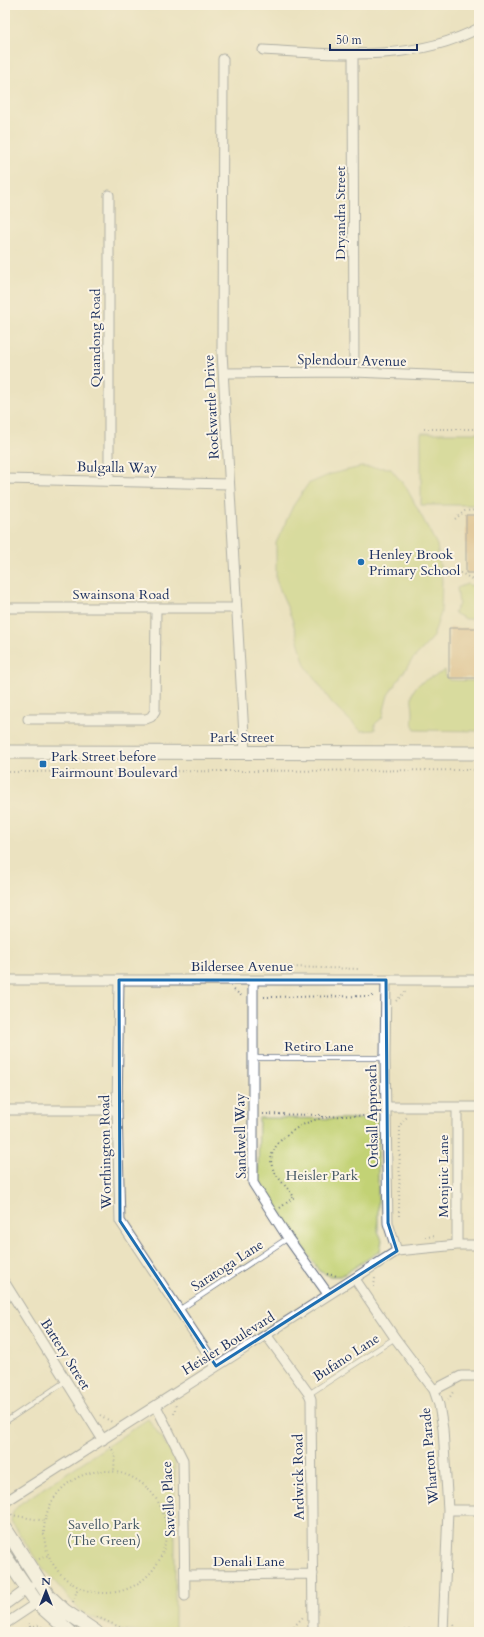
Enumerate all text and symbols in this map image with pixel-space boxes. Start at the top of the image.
scale bar [330,26,417,52]
text: 50 m [336,32,363,48]
street label: Dryandra Street [331,165,350,260]
street label: Quandong Road [86,288,105,388]
street label: Splendour Avenue [297,350,407,371]
street label: Rockwattle Drive [199,354,224,460]
street label: Bulgalla Way [77,457,158,478]
place label: Henley Brook Primary School [369,545,461,580]
marker: Henley Brook Primary School [356,557,366,567]
street label: Swainsona Road [73,585,170,604]
street label: Park Street [210,728,275,747]
place label: Park Street before Fairmount Boulevard [51,747,178,782]
marker: Park Street before Fairmount Boulevard [38,759,48,769]
street label: Bildersee Avenue [191,957,293,976]
street label: Retiro Lane [284,1037,354,1056]
street label: Ordsall Approach [362,1064,383,1168]
street label: Sandwell Way [230,1092,251,1179]
street label: Worthington Road [95,1094,116,1210]
street label: Monjuic Lane [434,1134,453,1218]
park label: Heisler Park [286,1166,359,1185]
street label: Saratoga Lane [187,1235,267,1296]
street label: Heisler Boulevard [178,1307,279,1380]
street label: Battery Street [36,1315,95,1394]
street label: Bufano Lane [309,1329,383,1386]
street label: Wharton Parade [416,1407,443,1506]
street label: Ardwick Road [288,1433,309,1520]
street label: Savello Place [157,1461,180,1537]
park label: Savello Park (The Green) [67,1515,141,1550]
street label: Denali Lane [213,1552,285,1571]
north arrow [26,1571,66,1611]
text: N [41,1574,51,1589]

